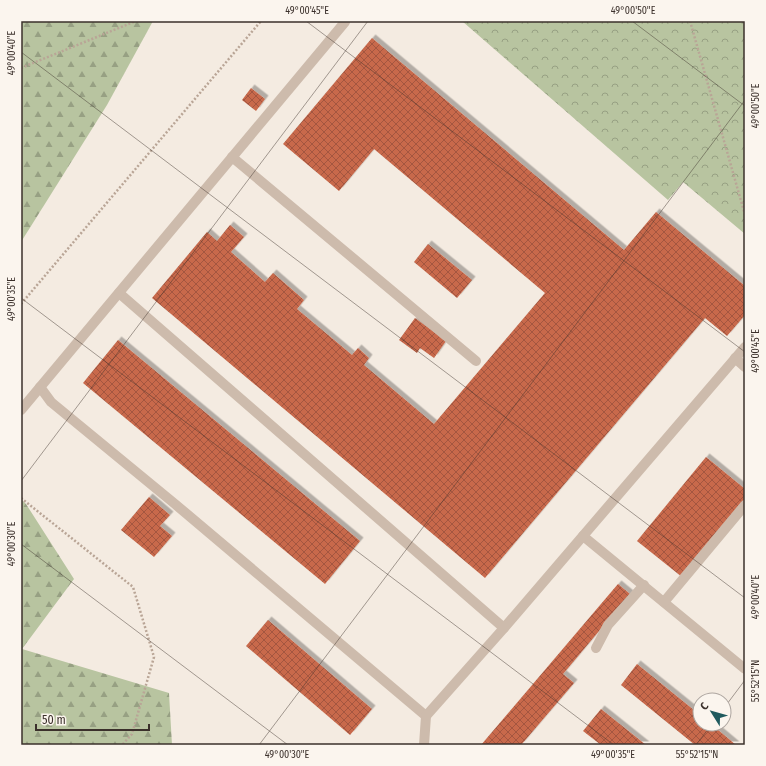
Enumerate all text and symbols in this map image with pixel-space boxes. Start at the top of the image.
text: 49°00'45"E [285,5,329,17]
text: 49°00'50"E [611,5,656,17]
text: 49°00'40"E [6,30,18,75]
text: 49°00'50"E [750,83,762,128]
text: 49°00'35"E [6,277,18,321]
text: 49°00'45"E [750,329,762,373]
text: 49°00'30"E [6,521,18,566]
text: 49°00'40"E [750,574,762,619]
text: 55°52'15"N [750,660,762,702]
north arrow [692,692,732,732]
text: С [697,700,711,712]
scale bar [36,706,149,732]
text: 50 m [42,713,66,727]
text: 49°00'30"E [265,749,310,761]
text: 49°00'35"E [591,749,635,761]
text: 55°52'15"N [676,749,718,761]

